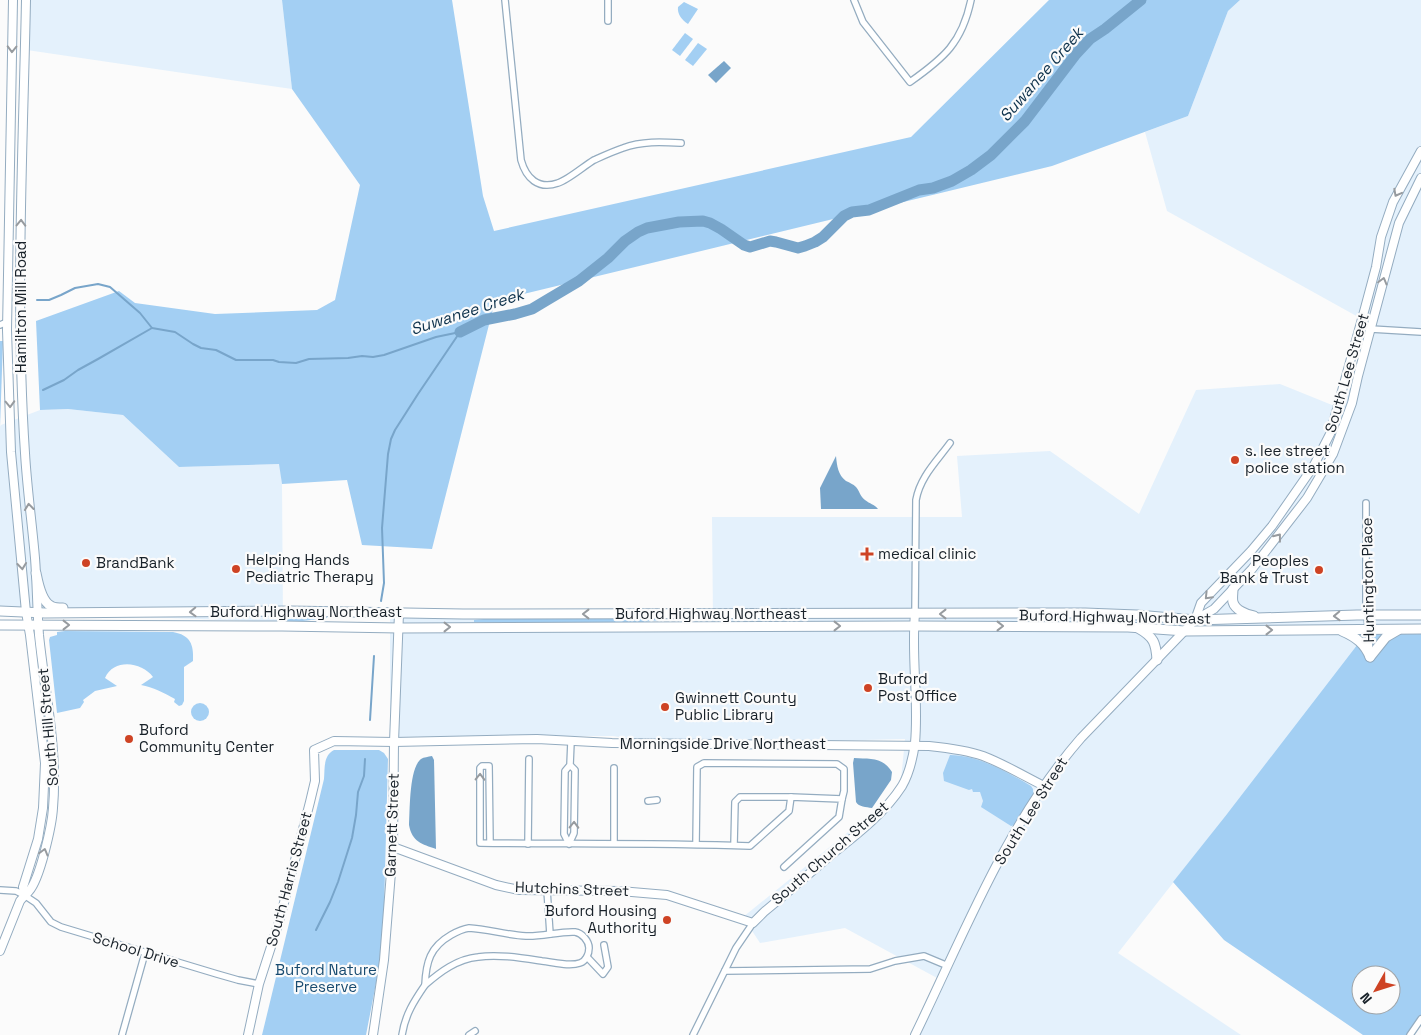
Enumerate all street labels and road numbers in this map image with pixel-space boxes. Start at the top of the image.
street label: Hamilton Mill Road [11,241,30,373]
street label: South Lee Street [1320,311,1373,435]
street label: Huntington Place [1357,517,1378,643]
street label: Buford Highway Northeast [210,602,402,621]
street label: Buford Highway Northeast [615,604,807,623]
street label: Buford Highway Northeast [1019,605,1211,628]
street label: South Hill Street [33,667,62,787]
street label: Morningside Drive Northeast [620,734,826,753]
street label: South Lee Street [990,753,1071,868]
street label: Garnett Street [380,773,403,877]
street label: South Church Street [767,797,892,909]
street label: South Harris Street [261,809,316,948]
street label: Hutchins Street [515,877,630,900]
street label: School Drive [91,927,182,972]

